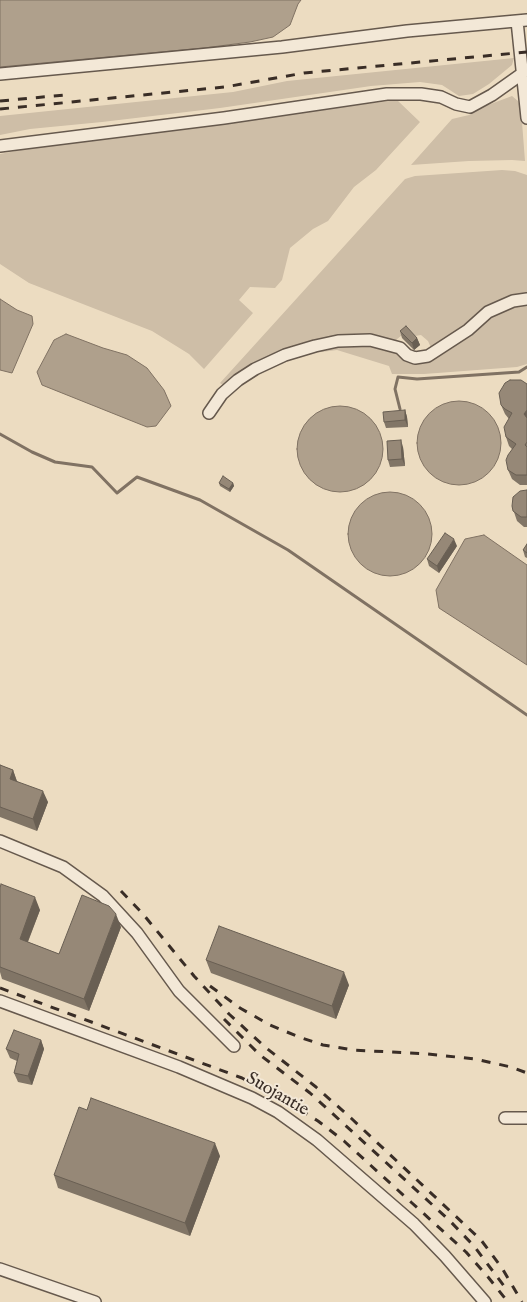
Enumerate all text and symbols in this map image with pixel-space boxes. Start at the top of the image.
street label: Suojantie [242,1068,312,1122]

